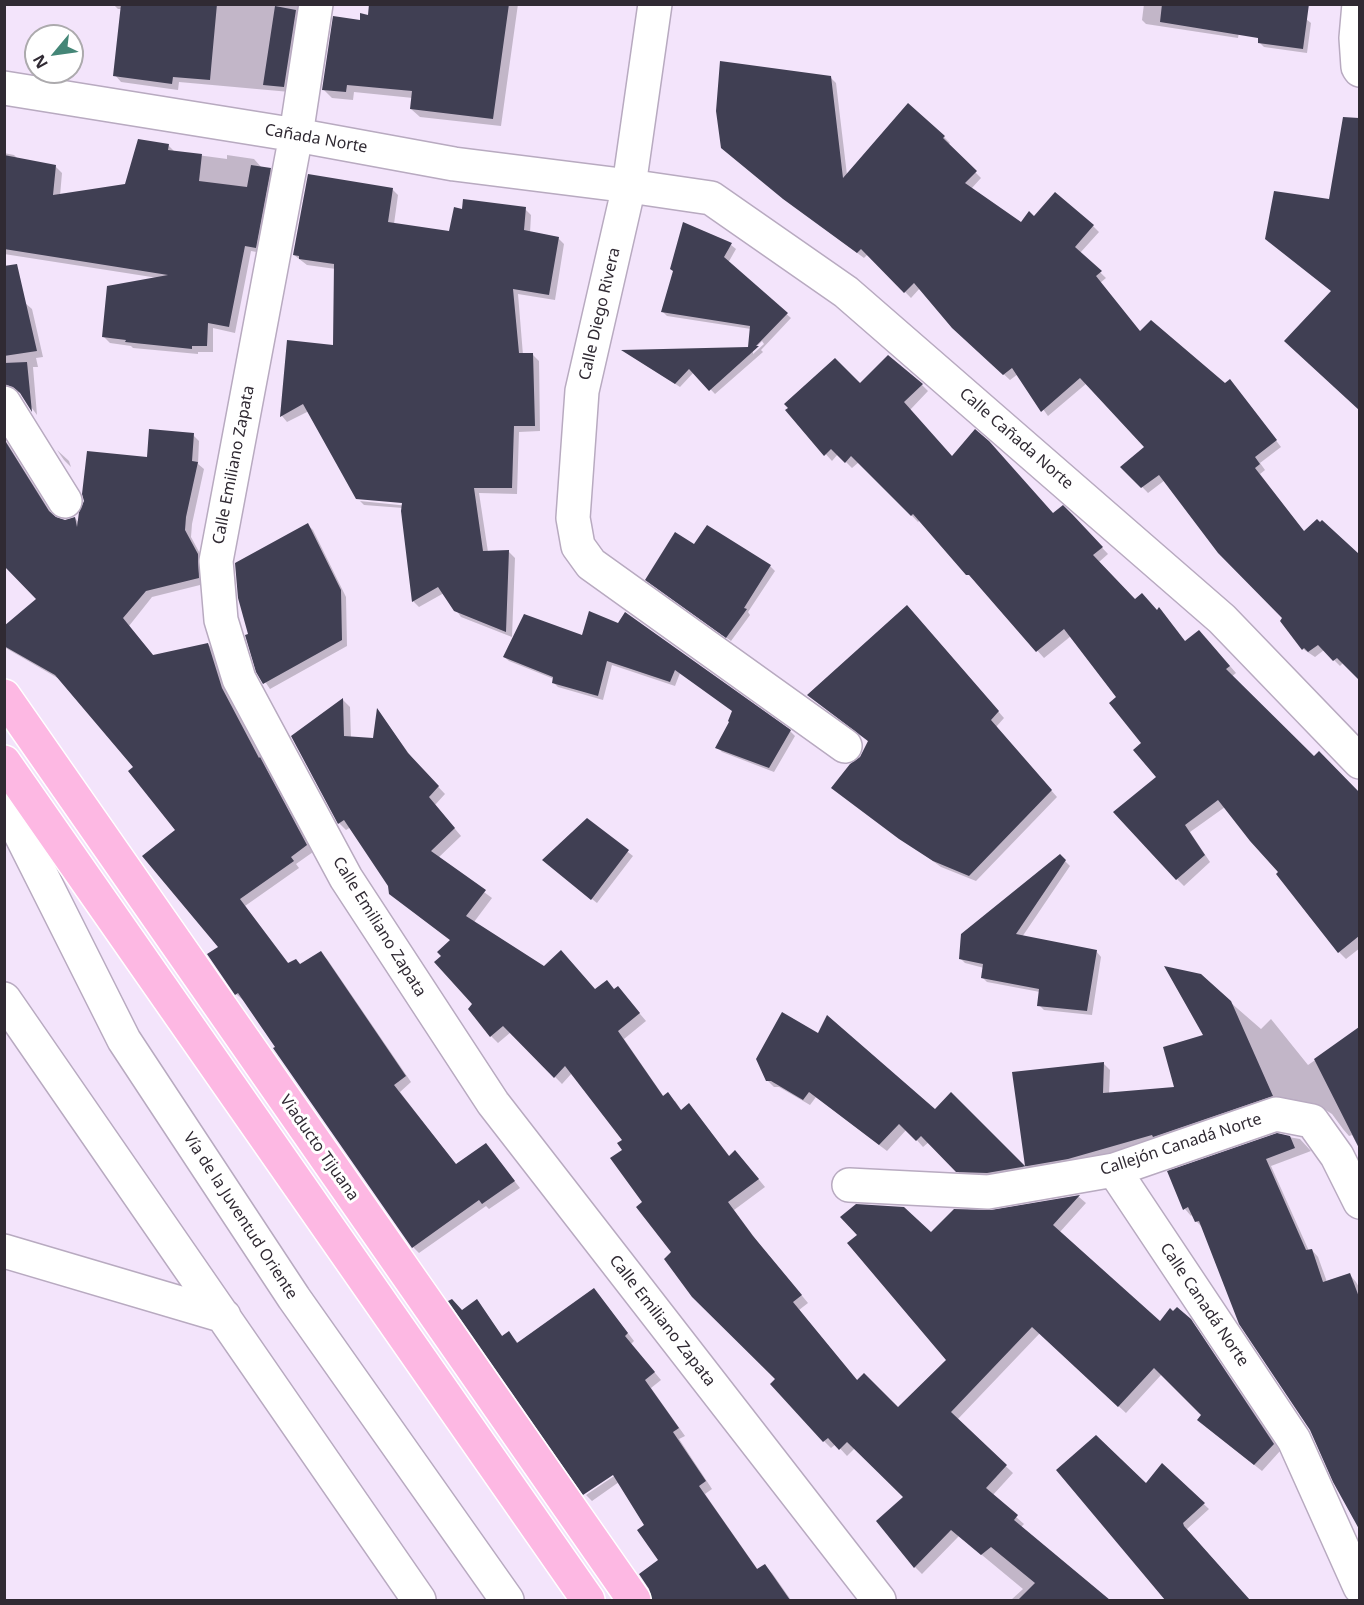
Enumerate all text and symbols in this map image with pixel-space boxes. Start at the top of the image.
north arrow [24,24,84,84]
text: N [27,51,53,73]
street label: Cañada Norte [263,121,369,157]
street label: Calle Diego Rivera [575,246,625,382]
street label: Calle Emiliano Zapata [209,384,259,546]
street label: Calle Cañada Norte [955,384,1077,494]
street label: Calle Emiliano Zapata [328,854,430,1000]
street label: Viaducto Tijuana [275,1091,363,1205]
street label: Callejón Canadá Norte [1098,1110,1264,1180]
street label: Vía de la Juventud Oriente [179,1129,301,1303]
street label: Calle Canadá Norte [1156,1240,1252,1370]
street label: Calle Emiliano Zapata [605,1252,719,1390]

